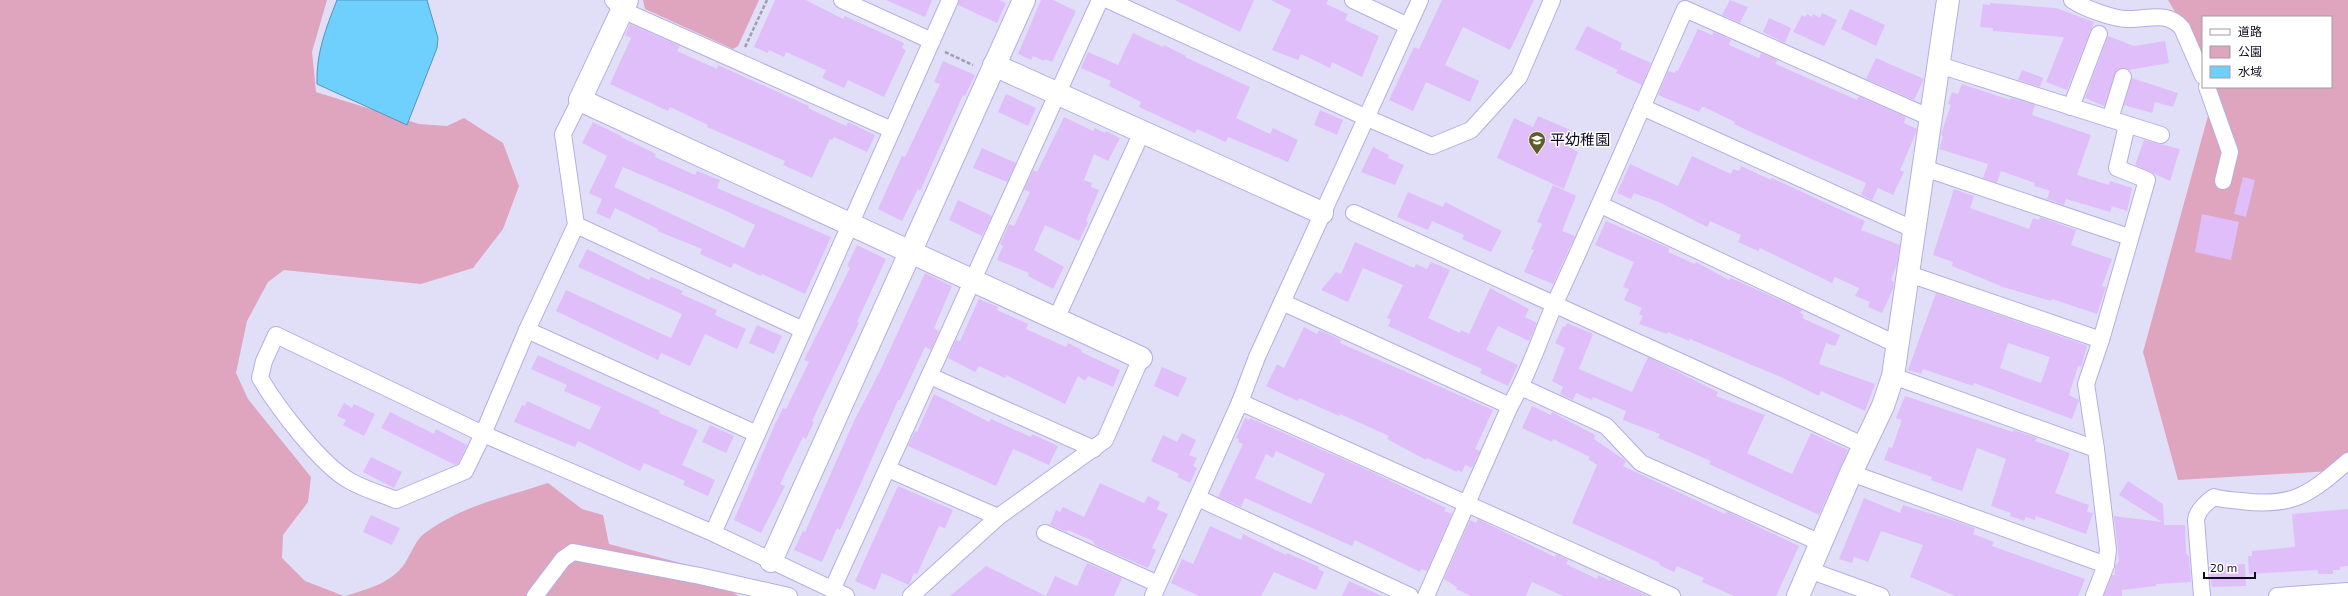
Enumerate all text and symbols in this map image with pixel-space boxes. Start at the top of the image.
legend [2202,16,2332,88]
text: 道路 [2238,24,2262,38]
text: 公園 [2238,44,2262,58]
text: 水域 [2238,64,2262,78]
school or university icon: 平幼稚園 [1527,130,1547,155]
place label: 平幼稚園 [1550,130,1610,148]
scale bar [2204,554,2255,580]
text: 20 m [2210,560,2237,574]

